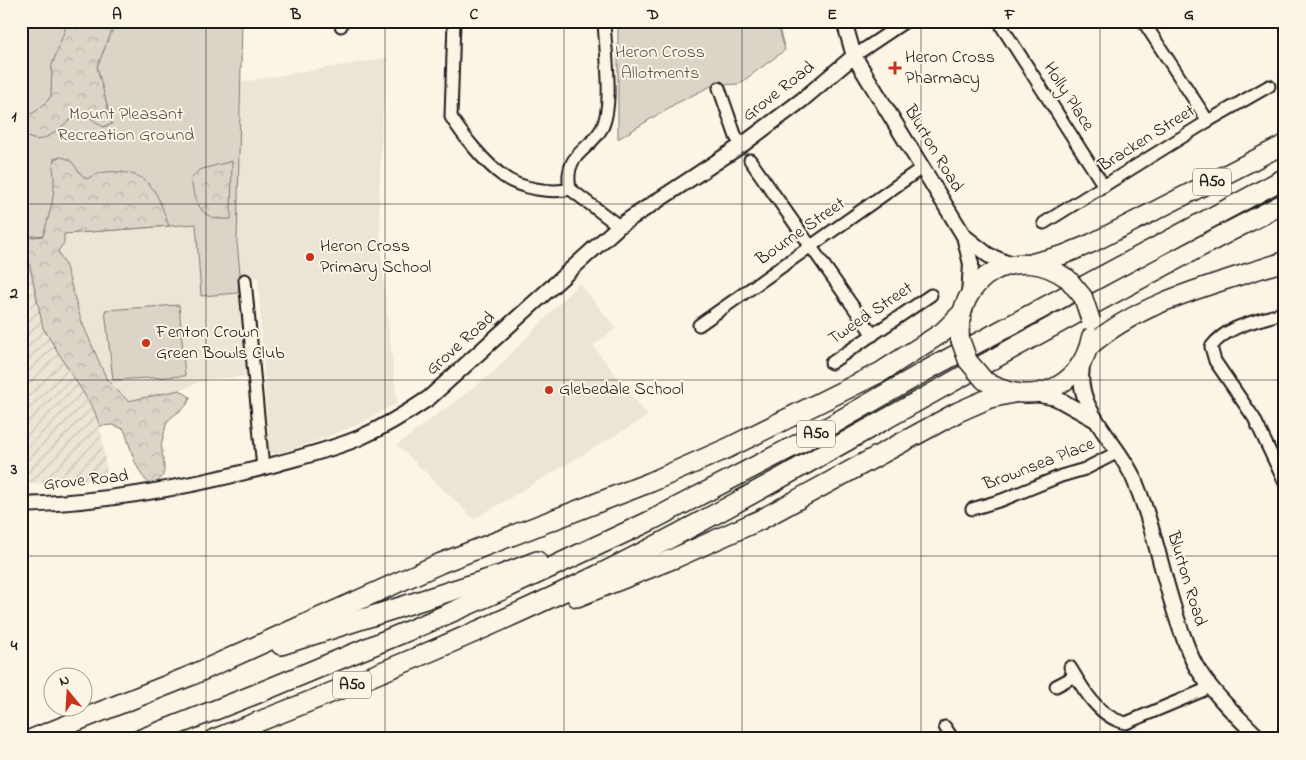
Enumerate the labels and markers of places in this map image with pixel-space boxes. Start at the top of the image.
place label: Heron Cross Pharmacy [905,45,995,92]
marker: Heron Cross Pharmacy [889,62,901,74]
place label: Heron Cross Primary School [320,234,431,281]
marker: Heron Cross Primary School [304,251,316,263]
place label: Fenton Crown Green Bowls Club [155,320,285,367]
marker: Fenton Crown Green Bowls Club [140,337,152,349]
place label: Glebedale School [559,377,684,403]
marker: Glebedale School [543,384,555,396]

